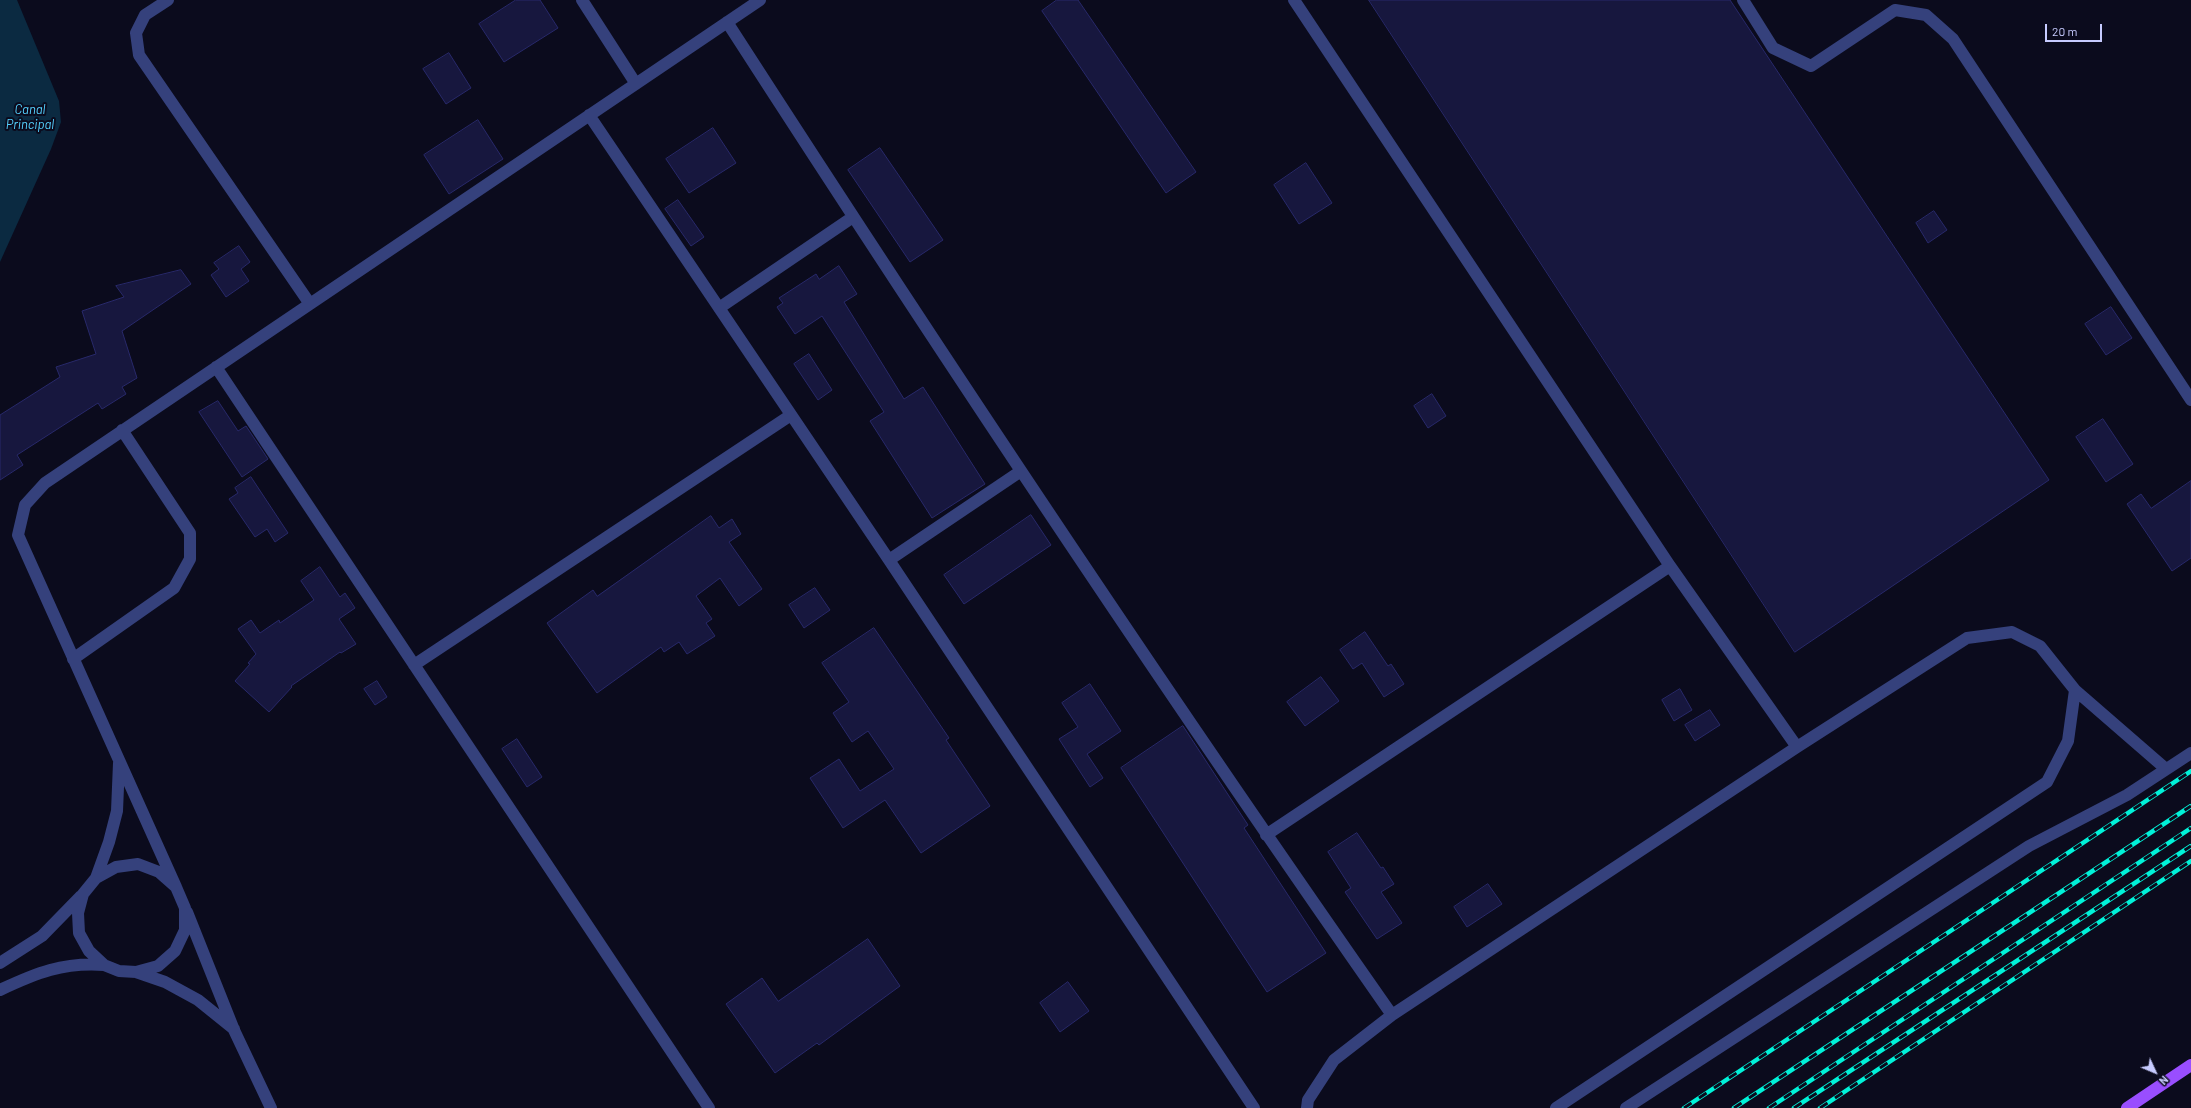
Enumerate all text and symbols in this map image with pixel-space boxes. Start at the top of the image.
scale bar [2047,16,2104,42]
text: 20 m [2052,24,2078,38]
water label: Canal Principal [6,102,54,133]
north arrow [2135,1052,2175,1092]
text: N [2157,1074,2171,1088]

